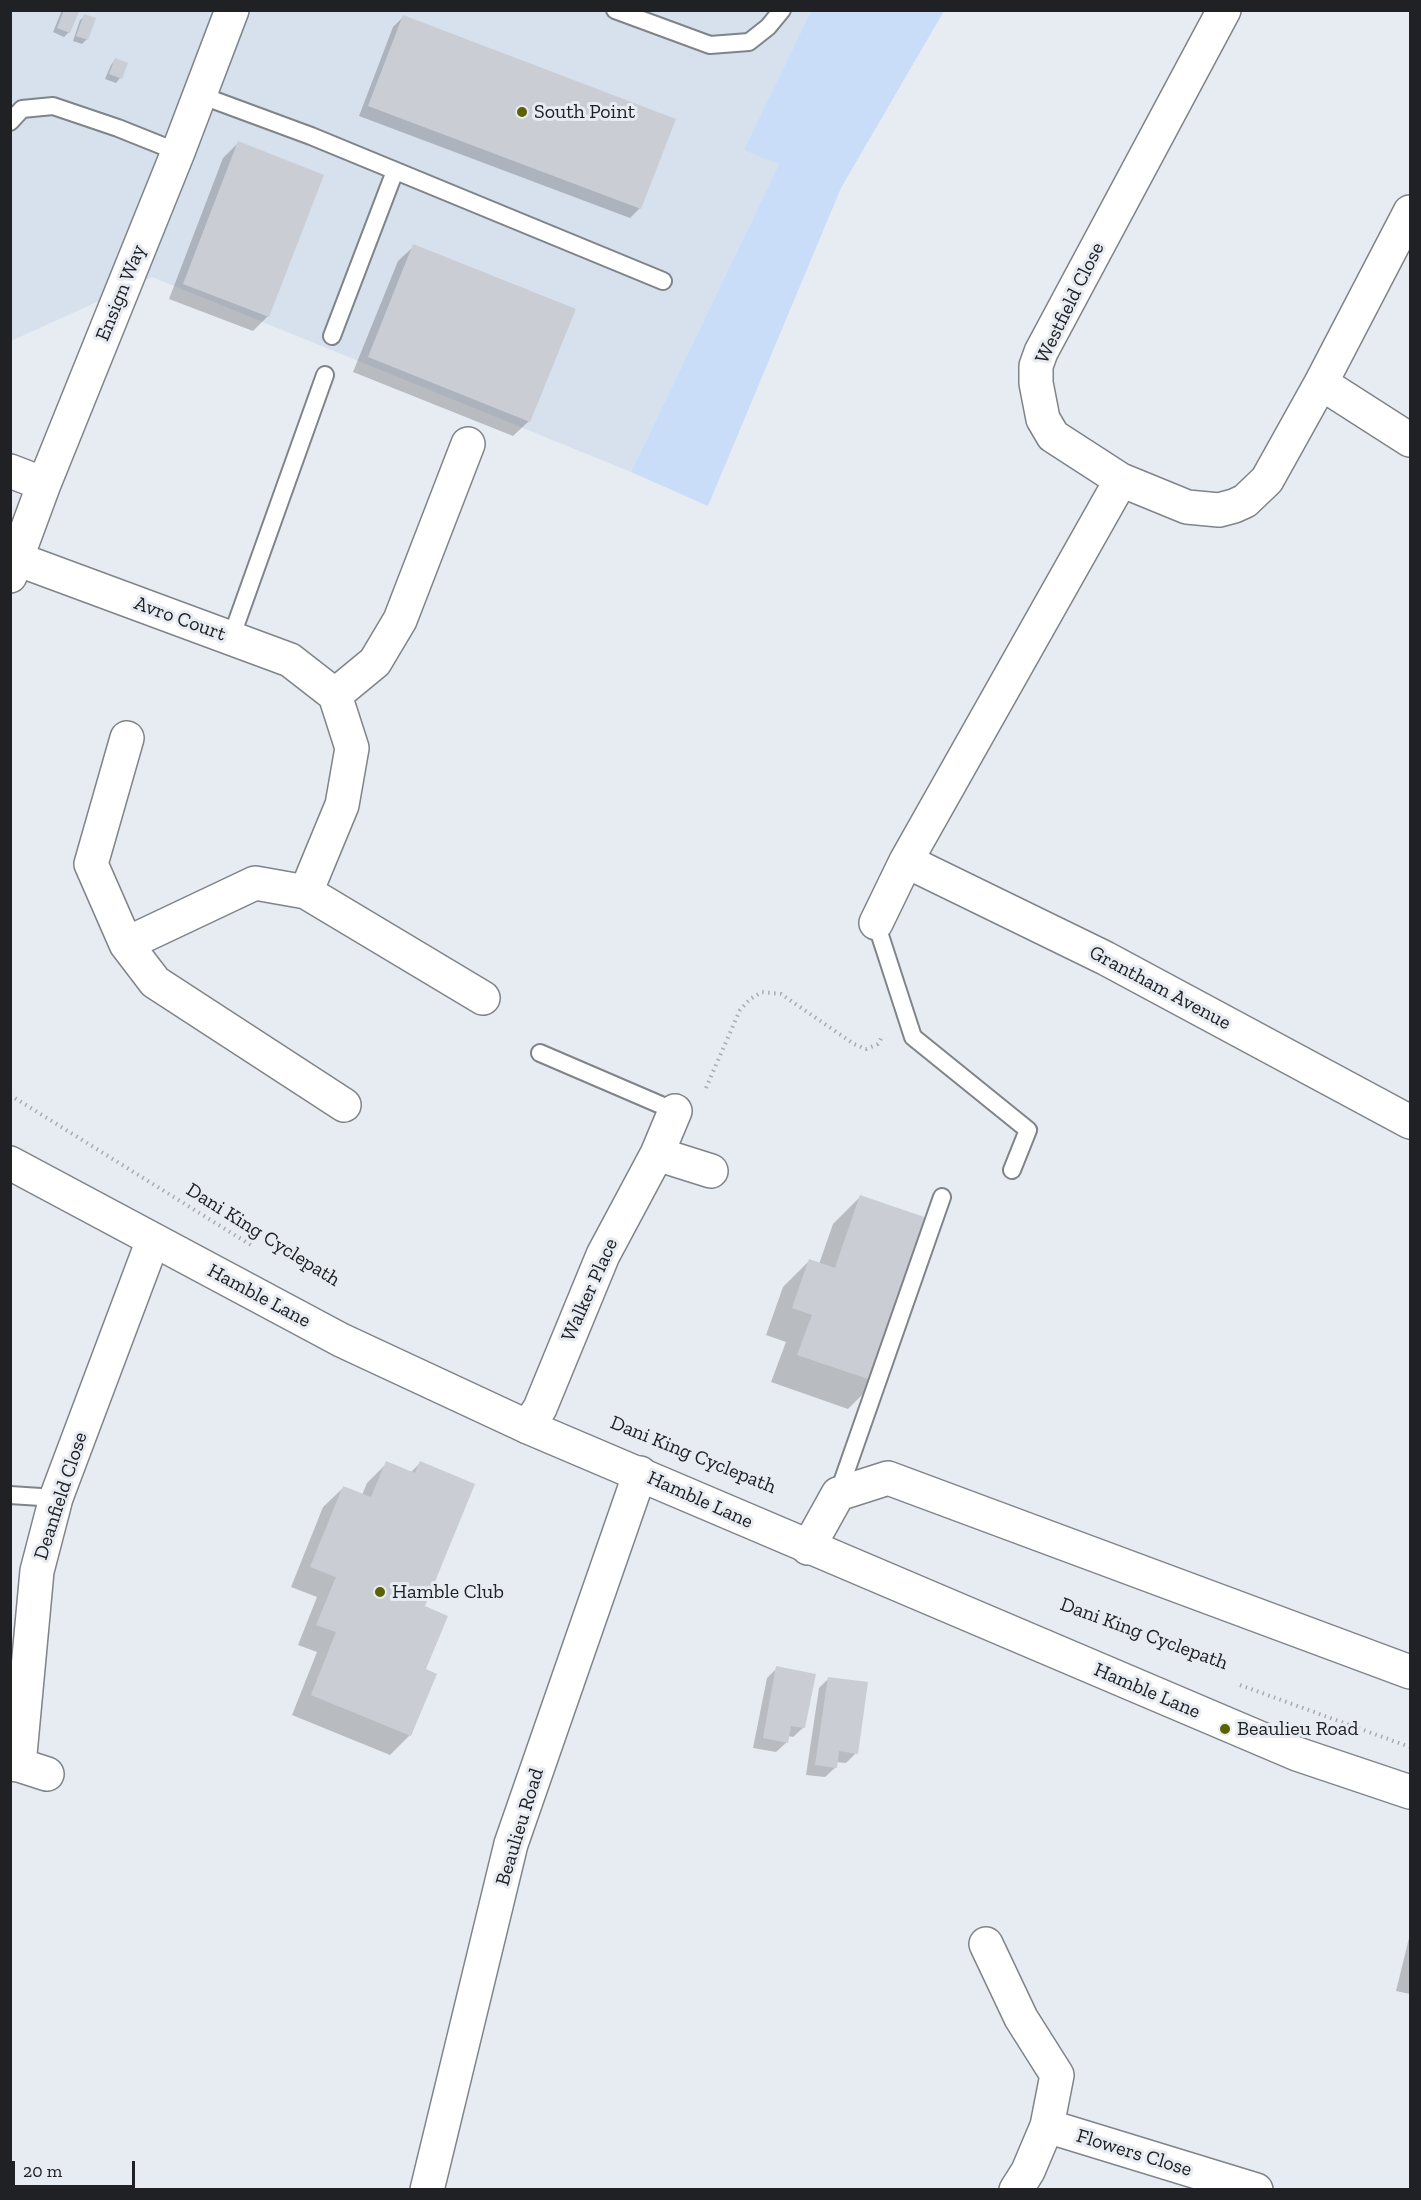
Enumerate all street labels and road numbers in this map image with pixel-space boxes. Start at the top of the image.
street label: Westfield Close [1030,239,1110,367]
street label: Ensign Way [91,241,151,345]
street label: Avro Court [131,591,229,647]
street label: Grantham Avenue [1085,941,1235,1035]
street label: Dani King Cyclepath [182,1178,344,1292]
street label: Walker Place [557,1235,623,1345]
street label: Hamble Lane [203,1259,315,1333]
street label: Dani King Cyclepath [607,1411,779,1499]
street label: Deanfield Close [29,1429,93,1563]
street label: Hamble Lane [643,1466,757,1534]
street label: Dani King Cyclepath [1057,1592,1231,1676]
street label: Hamble Lane [1090,1658,1204,1724]
street label: Beaulieu Road [491,1765,549,1889]
street label: Flowers Close [1073,2124,1195,2182]

